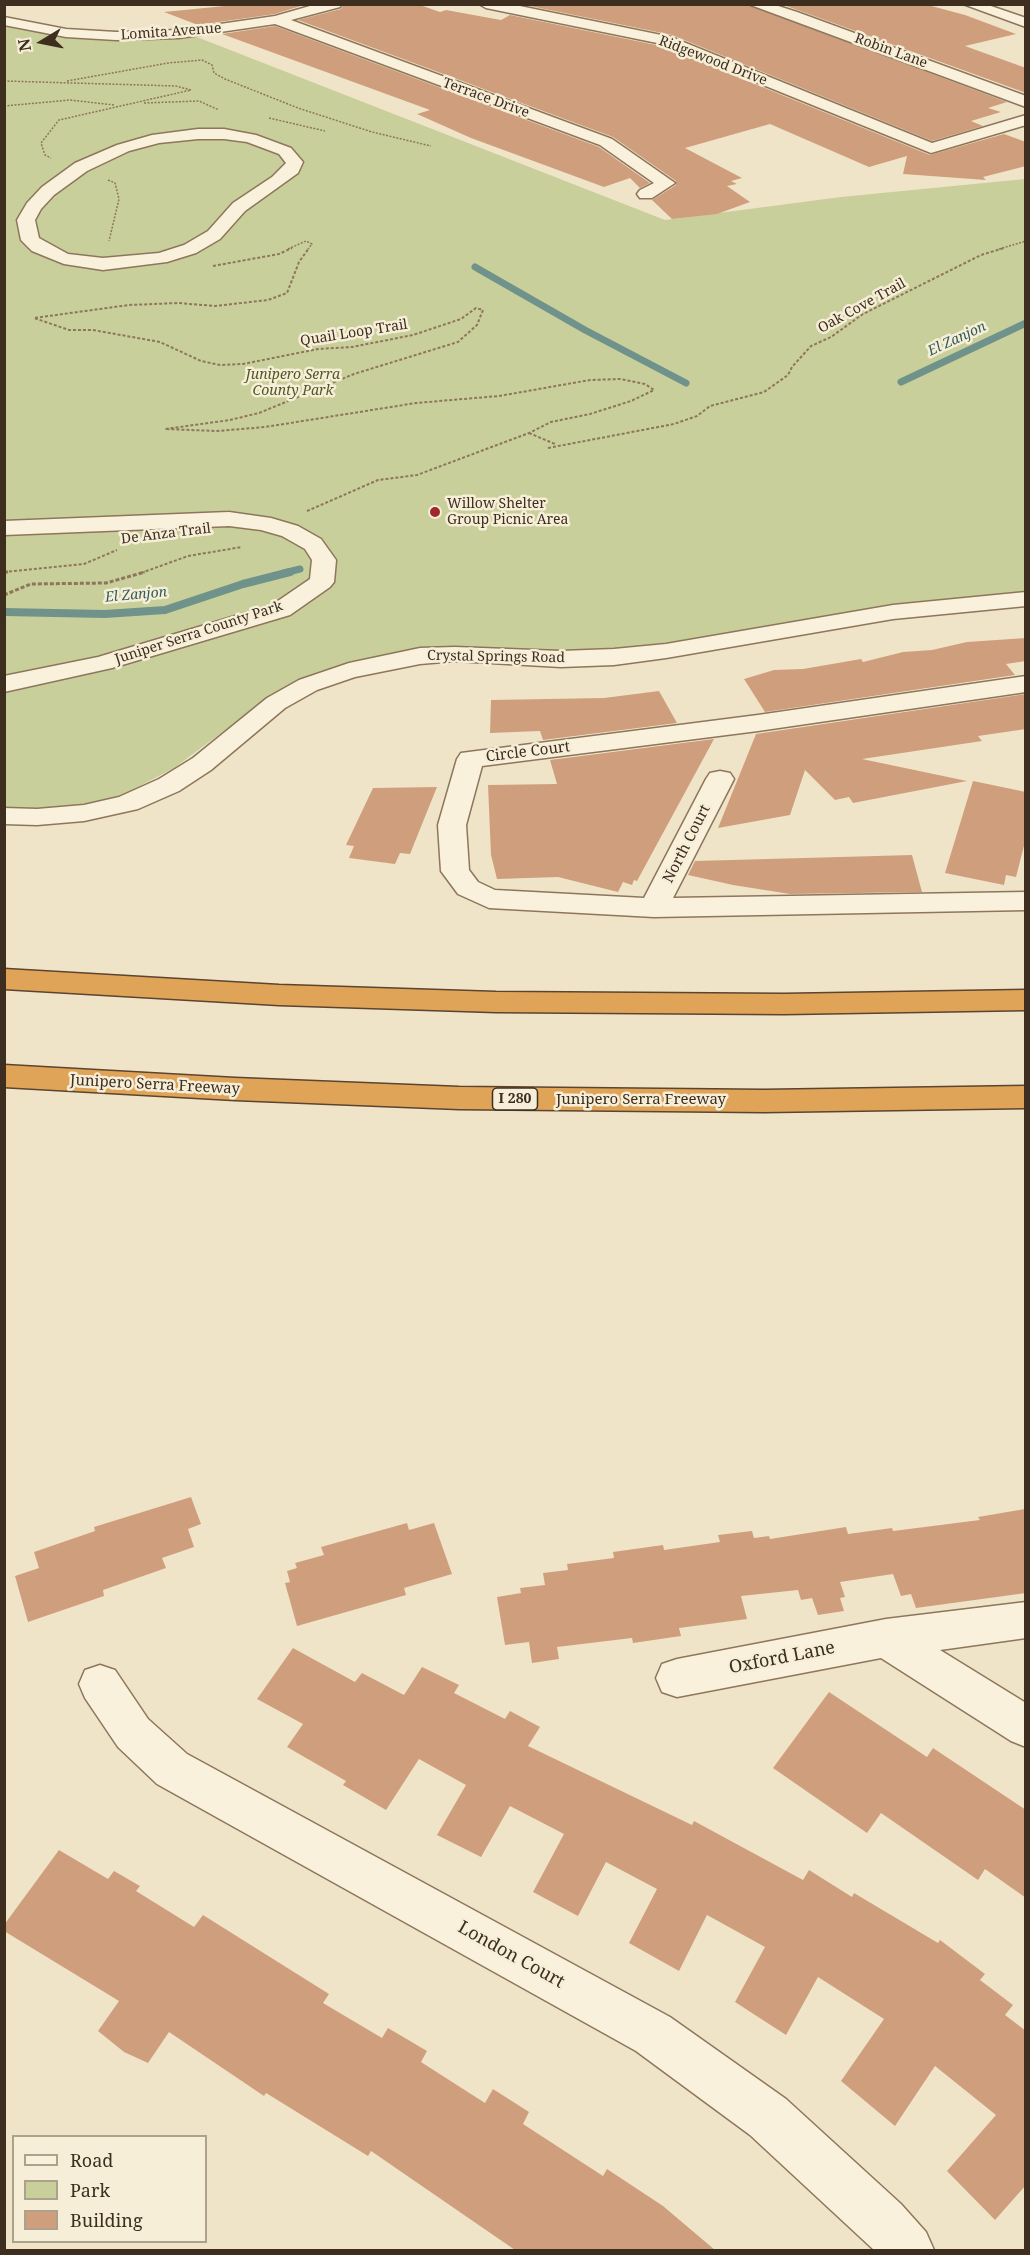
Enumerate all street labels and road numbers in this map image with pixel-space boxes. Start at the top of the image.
street label: Lomita Avenue [120,20,222,44]
street label: Robin Lane [852,30,930,72]
street label: Ridgewood Drive [657,33,769,89]
street label: Terrace Drive [440,75,532,121]
street label: Oak Cove Trail [815,275,909,337]
street label: Quail Loop Trail [299,316,409,350]
street label: De Anza Trail [120,520,212,548]
street label: Juniper Serra County Park [113,598,285,668]
street label: Crystal Springs Road [427,647,565,667]
street label: Circle Court [485,738,571,766]
street label: North Court [660,802,714,886]
street label: Junipero Serra Freeway [70,1072,240,1098]
road number: I 280 [492,1088,538,1110]
street label: Junipero Serra Freeway [556,1091,726,1109]
street label: Oxford Lane [727,1637,837,1679]
street label: London Court [454,1917,568,1993]

